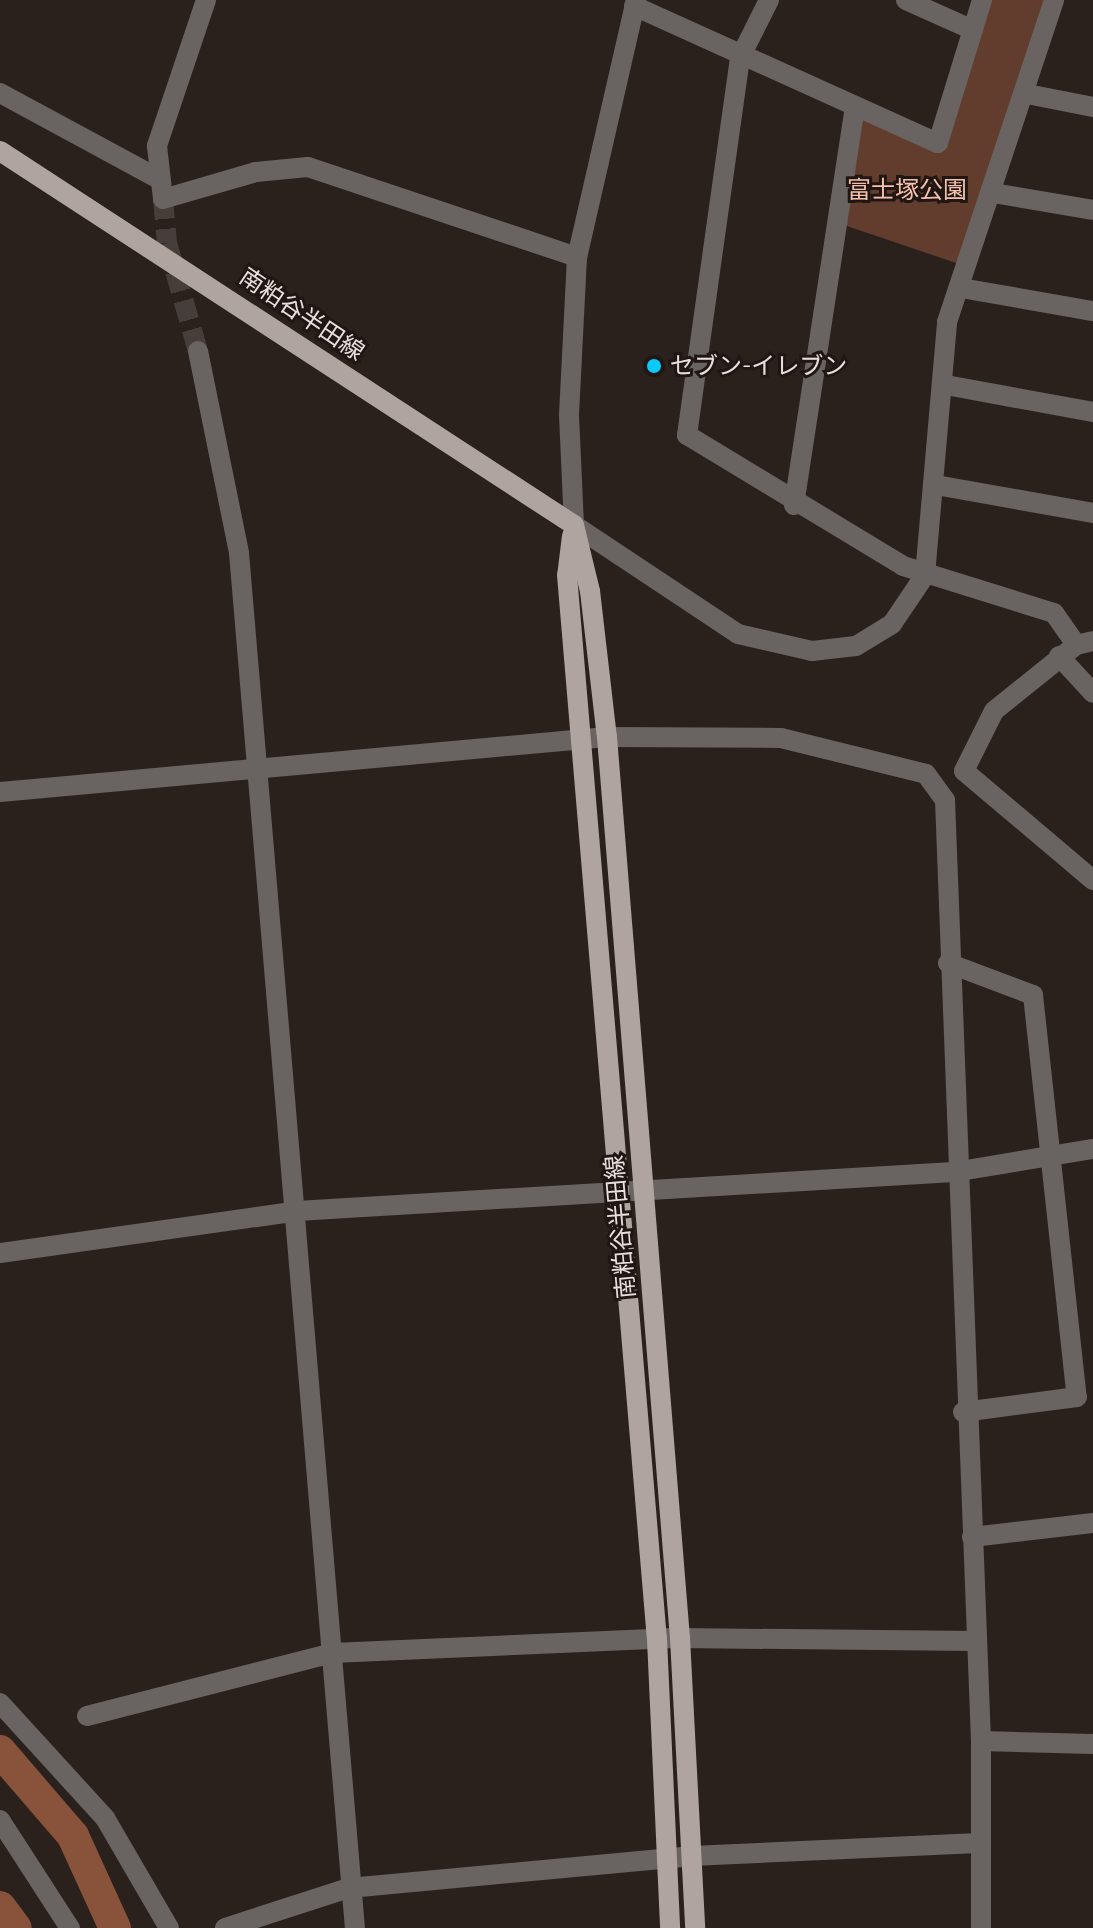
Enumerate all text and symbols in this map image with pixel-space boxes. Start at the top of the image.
park label: 富士塚公園 [847,176,967,204]
street label: 南粕谷半田線 [234,262,370,366]
place label: セブン-イレブン [670,352,847,380]
marker: セブン-イレブン [645,357,663,375]
street label: 南粕谷半田線 [599,1154,641,1300]

